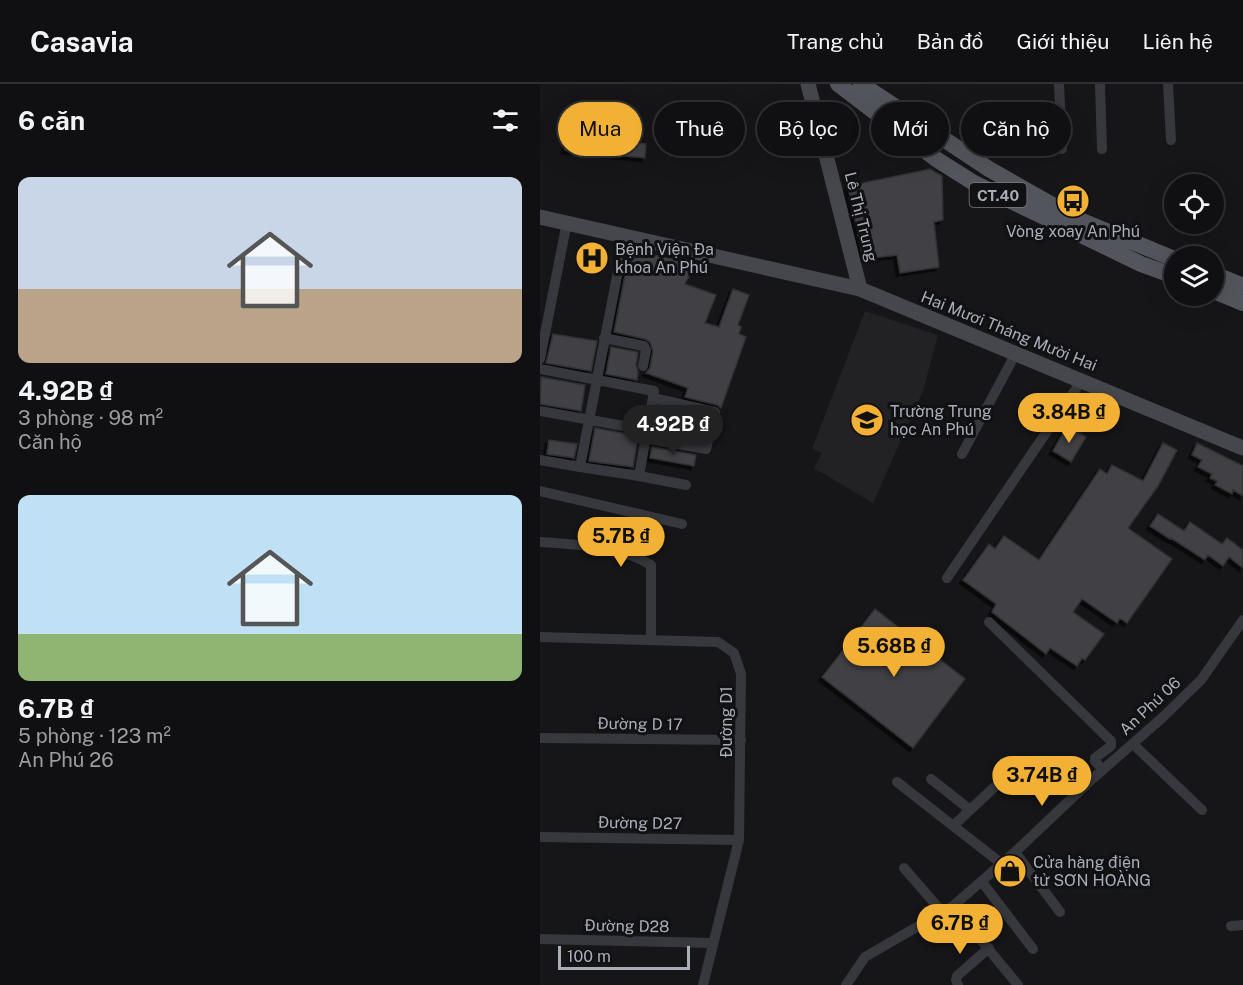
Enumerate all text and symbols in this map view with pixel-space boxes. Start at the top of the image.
text: Casavia [30,25,134,58]
text: Trang chủ [787,29,884,54]
text: Bản đồ [917,29,984,54]
text: Giới thiệu [1017,29,1110,54]
text: Liên hệ [1143,29,1213,54]
chip: Mua [558,102,642,156]
chip: Thuê [654,102,745,156]
chip: Bộ lọc [757,102,859,156]
chip: Mới [871,102,949,156]
chip: Căn hộ [961,102,1071,156]
icon: filters [489,104,522,137]
text: 6 căn [18,105,85,136]
street label: Lê Thị Trung [841,170,881,264]
map controls [1164,174,1224,306]
button: locate [1164,174,1224,234]
road number: CT.40 [970,183,1026,207]
bus stop icon: Vòng xoay An Phú [1055,183,1091,219]
icon: home [216,216,324,324]
place label: Vòng xoay An Phú [1006,222,1140,241]
hospital icon: Bệnh Viện Đa khoa An Phú [574,240,610,276]
place label: Bệnh Viện Đa khoa An Phú [615,240,714,277]
button: layers [1164,246,1224,306]
street label: Hai Mươi Tháng Mười Hai [918,287,1100,375]
text: 4.92B ₫ [18,375,113,406]
pin: 3.84B ₫ [1014,393,1124,444]
text: 3.84B ₫ [1032,400,1106,424]
school or university icon: Trường Trung học An Phú [849,402,885,438]
place label: Trường Trung học An Phú [890,402,992,439]
pin: 4.92B ₫ [618,405,728,456]
text: 3 phòng · 98 m² [18,406,163,430]
text: 4.92B ₫ [636,412,710,436]
text: Căn hộ [18,430,82,454]
pin: 5.7B ₫ [572,517,670,568]
text: 5.7B ₫ [592,524,650,548]
icon: home [216,534,324,642]
pin: 5.68B ₫ [839,627,949,678]
text: 5.68B ₫ [857,634,931,658]
street label: An Phú 06 [1115,673,1185,739]
street label: Đường D1 [717,686,736,758]
text: 6.7B ₫ [18,693,94,724]
street label: Đường D 17 [597,714,683,734]
text: 5 phòng · 123 m² [18,724,171,748]
text: An Phú 26 [18,748,114,772]
pin: 3.74B ₫ [987,756,1097,807]
text: 3.74B ₫ [1006,763,1078,787]
street label: Đường D27 [598,813,682,833]
shop icon: Cửa hàng điện tử SƠN HOÀNG [992,853,1028,889]
place label: Cửa hàng điện tử SƠN HOÀNG [1033,853,1151,890]
pin: 6.7B ₫ [911,904,1009,955]
text: 6.7B ₫ [931,911,989,935]
street label: Đường D28 [584,916,670,936]
scale bar [558,943,690,970]
text: 100 m [567,947,611,966]

